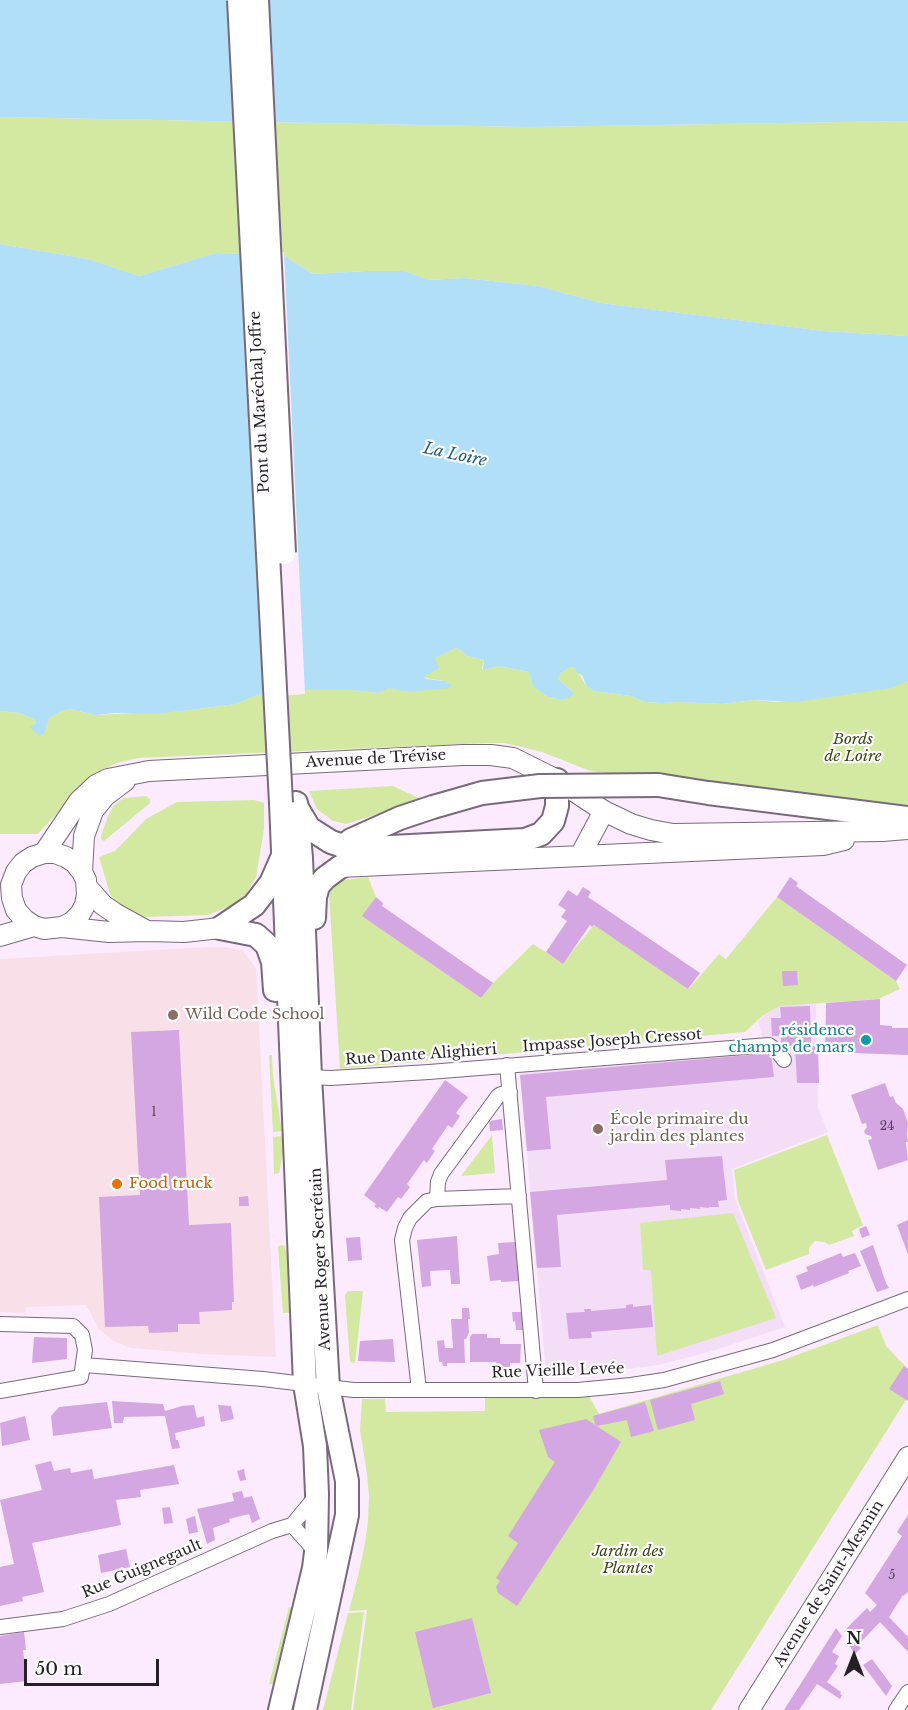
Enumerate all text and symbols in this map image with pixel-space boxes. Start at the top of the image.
street label: Pont du Maréchal Joffre [246,310,274,494]
water label: La Loire [422,439,488,471]
park label: Bords de Loire [825,731,881,766]
street label: Avenue de Trévise [305,746,447,772]
place label: Wild Code School [185,1006,324,1024]
marker: Wild Code School [166,1008,180,1022]
place label: résidence champs de mars [729,1022,854,1057]
street label: Impasse Joseph Cressot [522,1026,702,1056]
marker: résidence champs de mars [859,1033,873,1047]
street label: Rue Dante Alighieri [345,1041,497,1069]
house number: 1 [151,1106,157,1120]
place label: École primaire du jardin des plantes [610,1111,749,1146]
house number: 24 [880,1120,894,1134]
marker: École primaire du jardin des plantes [591,1122,605,1136]
street label: Avenue Roger Secrétain [307,1167,335,1351]
place label: Food truck [129,1175,213,1193]
marker: Food truck [110,1177,124,1191]
street label: Rue Vieille Levée [491,1360,625,1382]
street label: Avenue de Saint-Mesmin [770,1497,888,1671]
street label: Rue Guignegault [79,1536,205,1602]
park label: Jardin des Plantes [592,1543,664,1578]
house number: 5 [889,1569,895,1583]
north arrow [824,1626,884,1686]
text: N [846,1628,862,1648]
scale bar [27,1647,162,1685]
text: 50 m [35,1658,83,1680]

